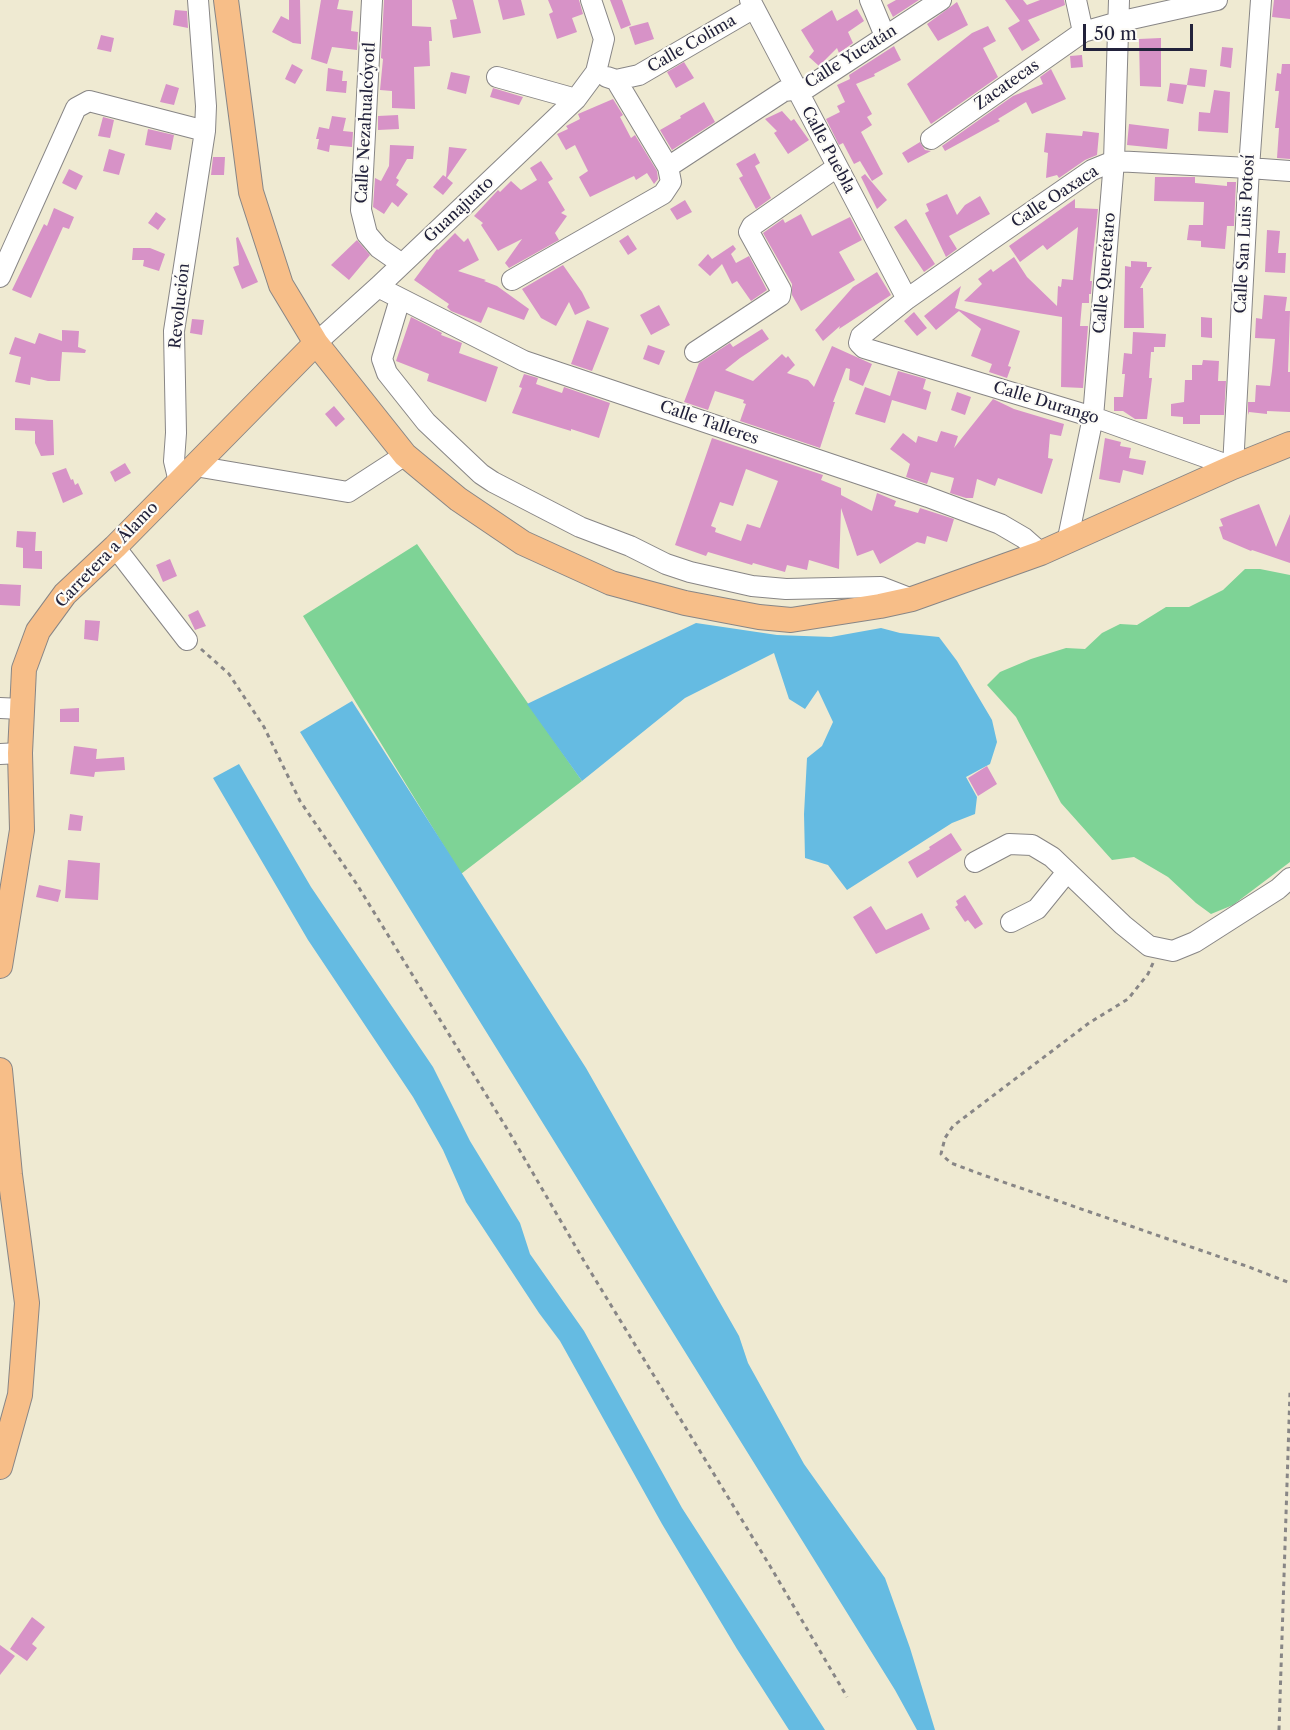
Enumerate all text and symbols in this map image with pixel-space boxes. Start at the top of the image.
street label: Calle Colima [645,11,739,77]
scale bar [1086,12,1196,50]
street label: Calle Yucatán [802,21,900,93]
text: 50 m [1094,23,1137,45]
street label: Calle Nezahualcóyotl [352,42,380,204]
street label: Zacatecas [971,56,1043,114]
street label: Calle Puebla [797,103,859,197]
street label: Calle San Luis Potosí [1231,154,1259,314]
street label: Calle Oaxaca [1008,162,1102,232]
street label: Guanajuato [420,173,498,247]
street label: Calle Querétaro [1090,212,1120,334]
street label: Revolución [166,262,194,350]
street label: Calle Durango [991,378,1101,428]
street label: Calle Talleres [657,397,761,449]
street label: Carretera a Álamo [52,498,162,612]

